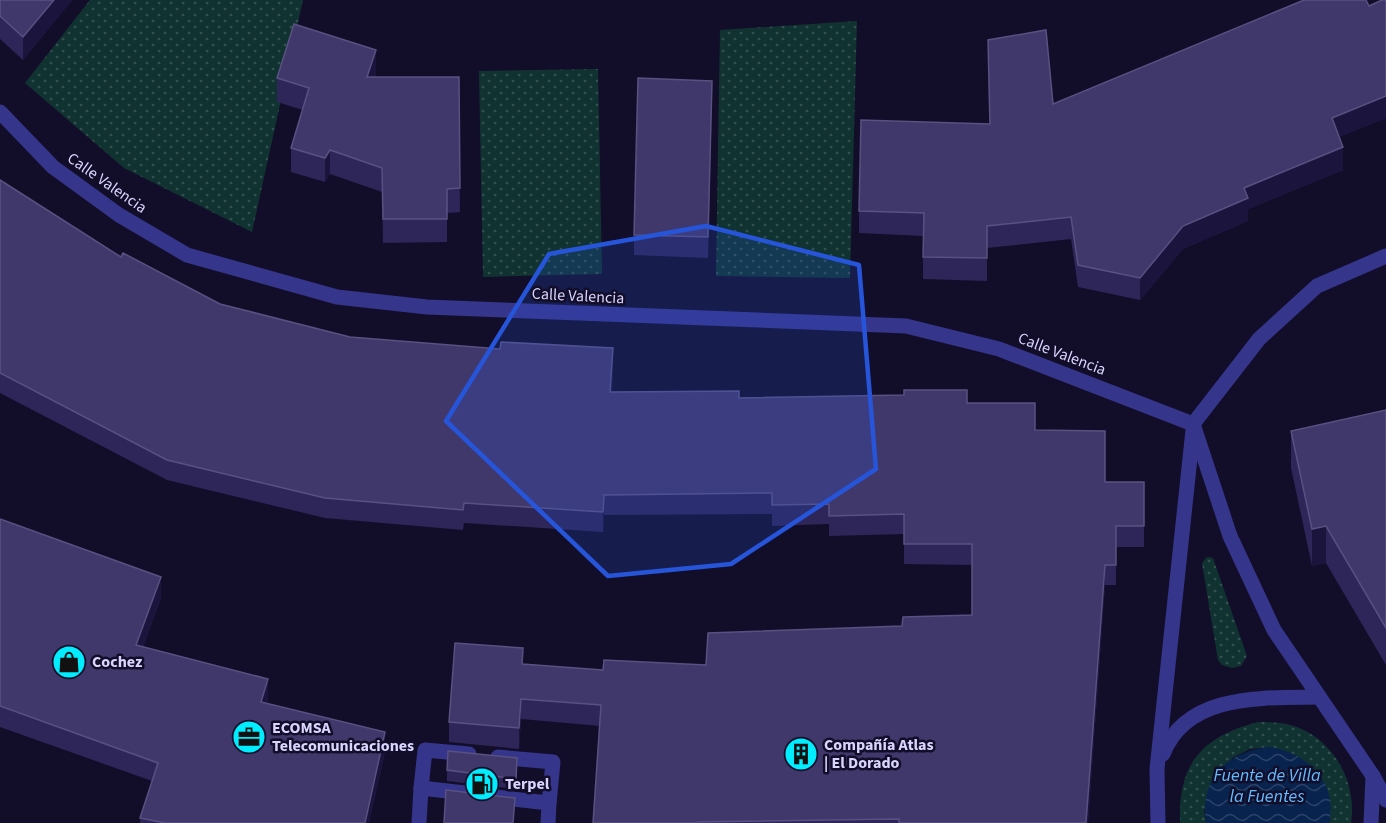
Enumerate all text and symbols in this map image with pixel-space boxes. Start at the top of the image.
street label: Calle Valencia [63,147,151,219]
street label: Calle Valencia [531,283,625,309]
street label: Calle Valencia [1015,327,1109,381]
shop icon: Cochez [51,644,87,680]
place label: Cochez [92,651,142,673]
place label: ECOMSA Telecomunicaciones [272,717,414,757]
office icon: ECOMSA Telecomunicaciones [231,719,267,755]
place label: Compañía Atlas | El Dorado [824,734,934,774]
building icon: Compañía Atlas | El Dorado [783,736,819,772]
water label: Fuente de Villa la Fuentes [1213,763,1321,809]
fuel station icon: Terpel [464,766,500,802]
place label: Terpel [505,773,550,795]

